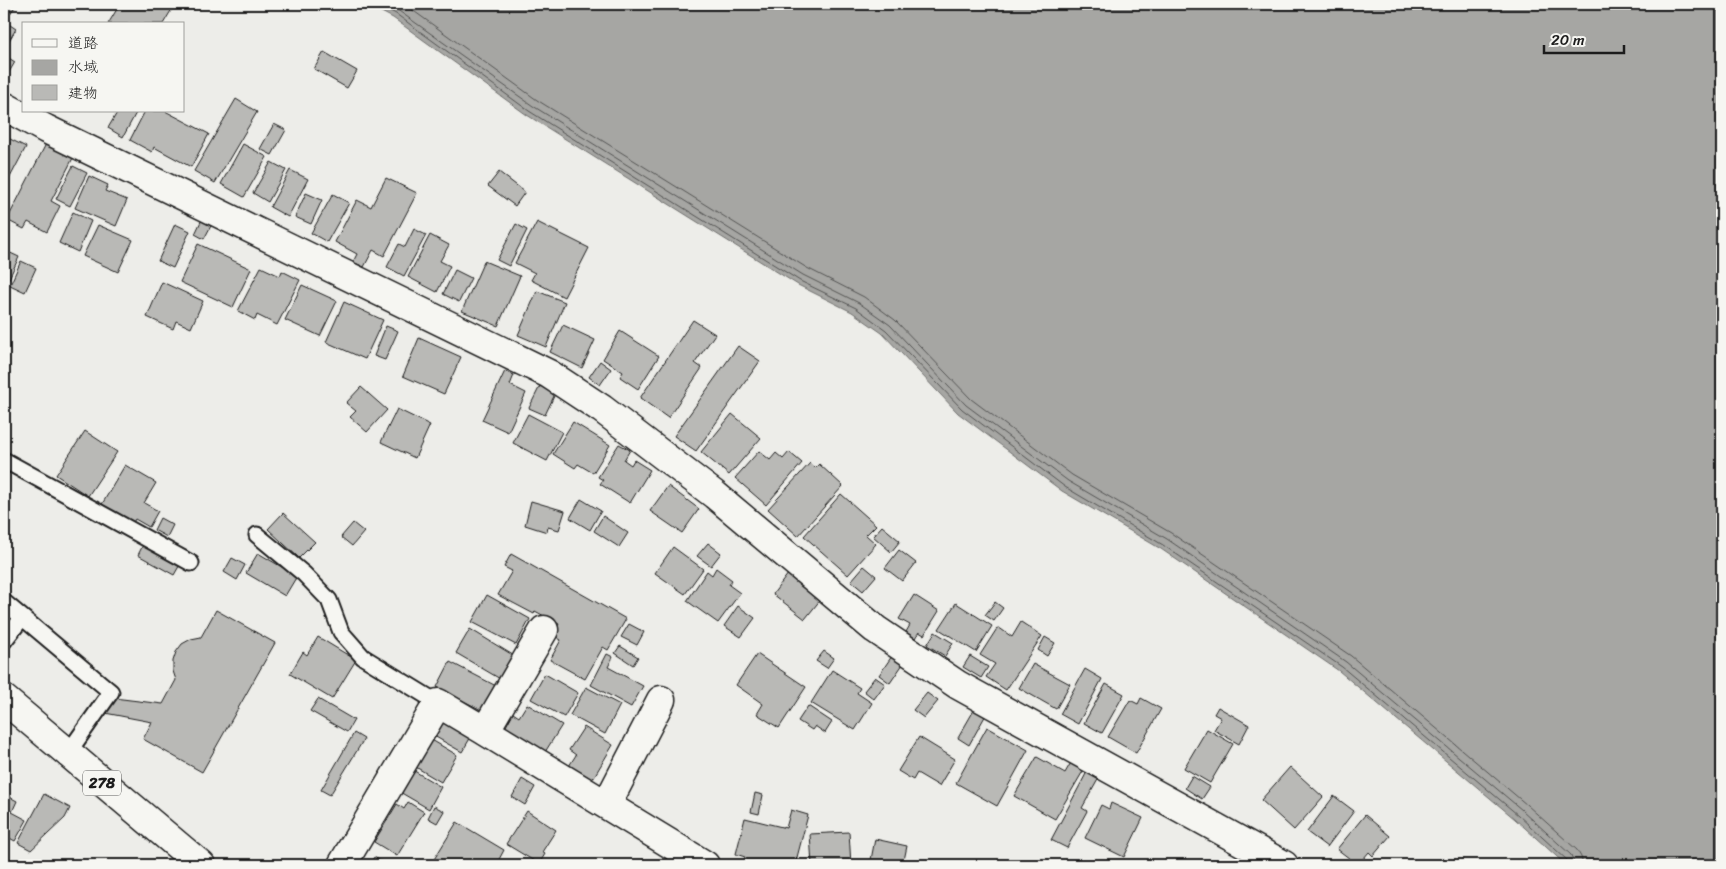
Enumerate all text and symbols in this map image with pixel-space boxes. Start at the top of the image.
legend [22,22,185,112]
scale bar [1544,22,1624,54]
text: 20 m [1551,27,1585,53]
text: 道路 [68,30,98,56]
text: 水域 [68,54,98,80]
text: 建物 [68,80,98,106]
road number: 278 [83,770,121,796]

